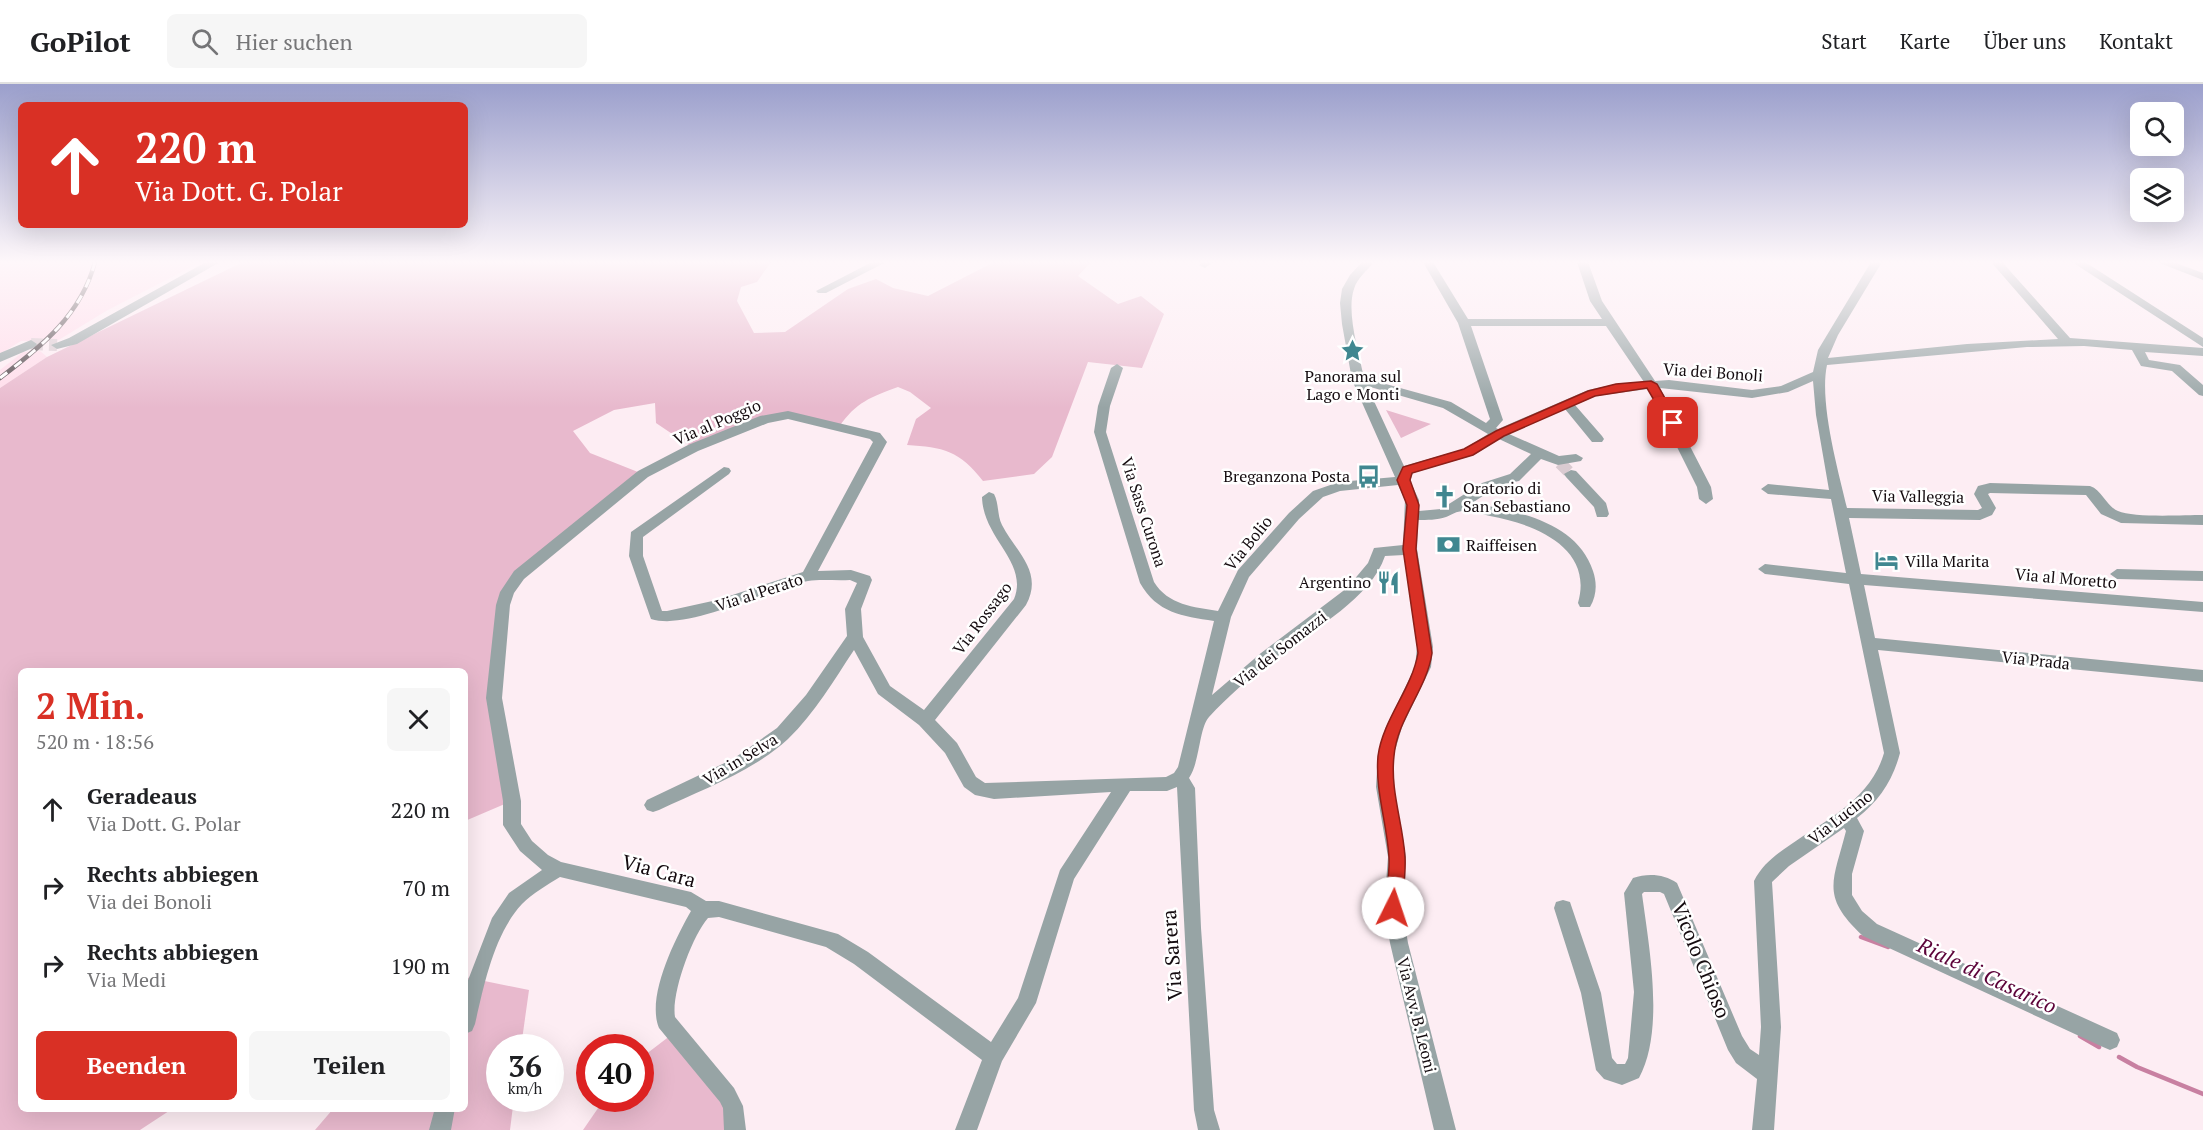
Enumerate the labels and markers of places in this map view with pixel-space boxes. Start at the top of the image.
place icon: Panorama sul Lago e Monti [1340,338,1366,364]
place label: Panorama sul Lago e Monti [1305,365,1402,405]
pin [1647,397,1698,448]
bus stop icon: Breganzona Posta [1355,463,1381,489]
place label: Breganzona Posta [1223,465,1350,487]
place label: Oratorio di San Sebastiano [1463,477,1571,517]
church icon: Oratorio di San Sebastiano [1432,484,1458,510]
bank icon: Raiffeisen [1435,532,1461,558]
place label: Raiffeisen [1466,534,1538,556]
hotel icon: Villa Marita [1874,548,1900,574]
place label: Villa Marita [1905,550,1989,572]
restaurant icon: Argentino [1376,569,1402,595]
place label: Argentino [1299,571,1371,593]

